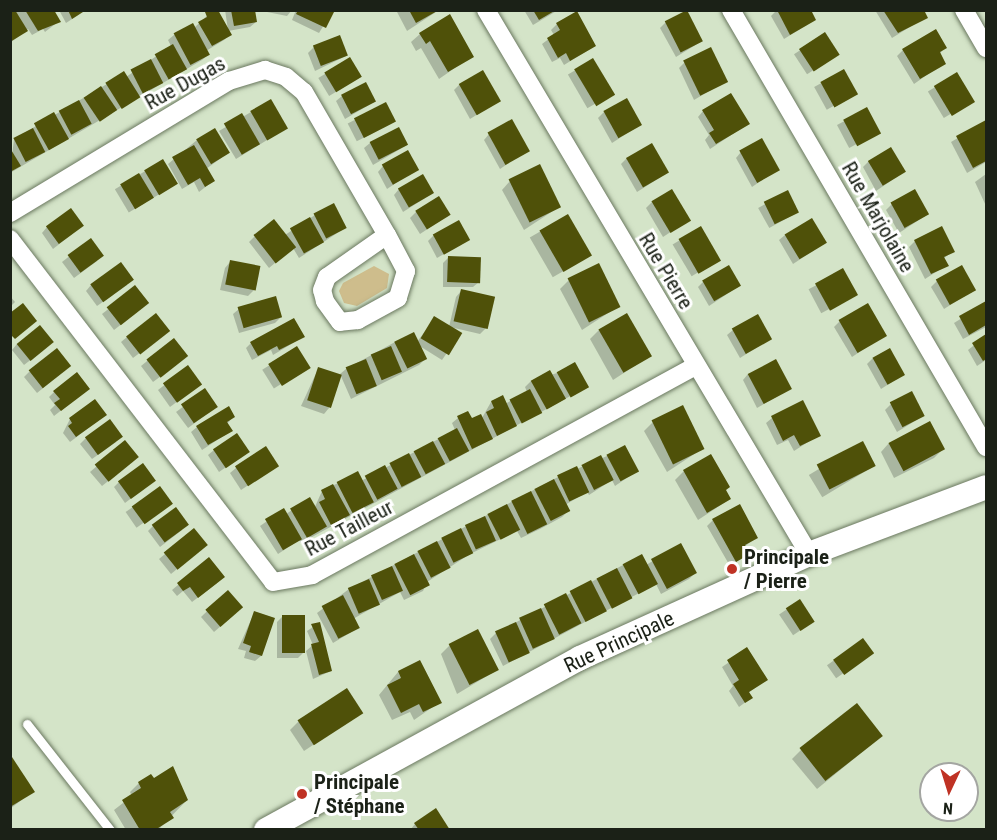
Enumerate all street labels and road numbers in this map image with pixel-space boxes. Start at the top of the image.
street label: Rue Dugas [140,51,230,115]
street label: Rue Marjolaine [836,157,920,277]
street label: Rue Pierre [633,228,699,314]
street label: Rue Tailleur [300,494,398,562]
street label: Rue Principale [560,606,678,678]

